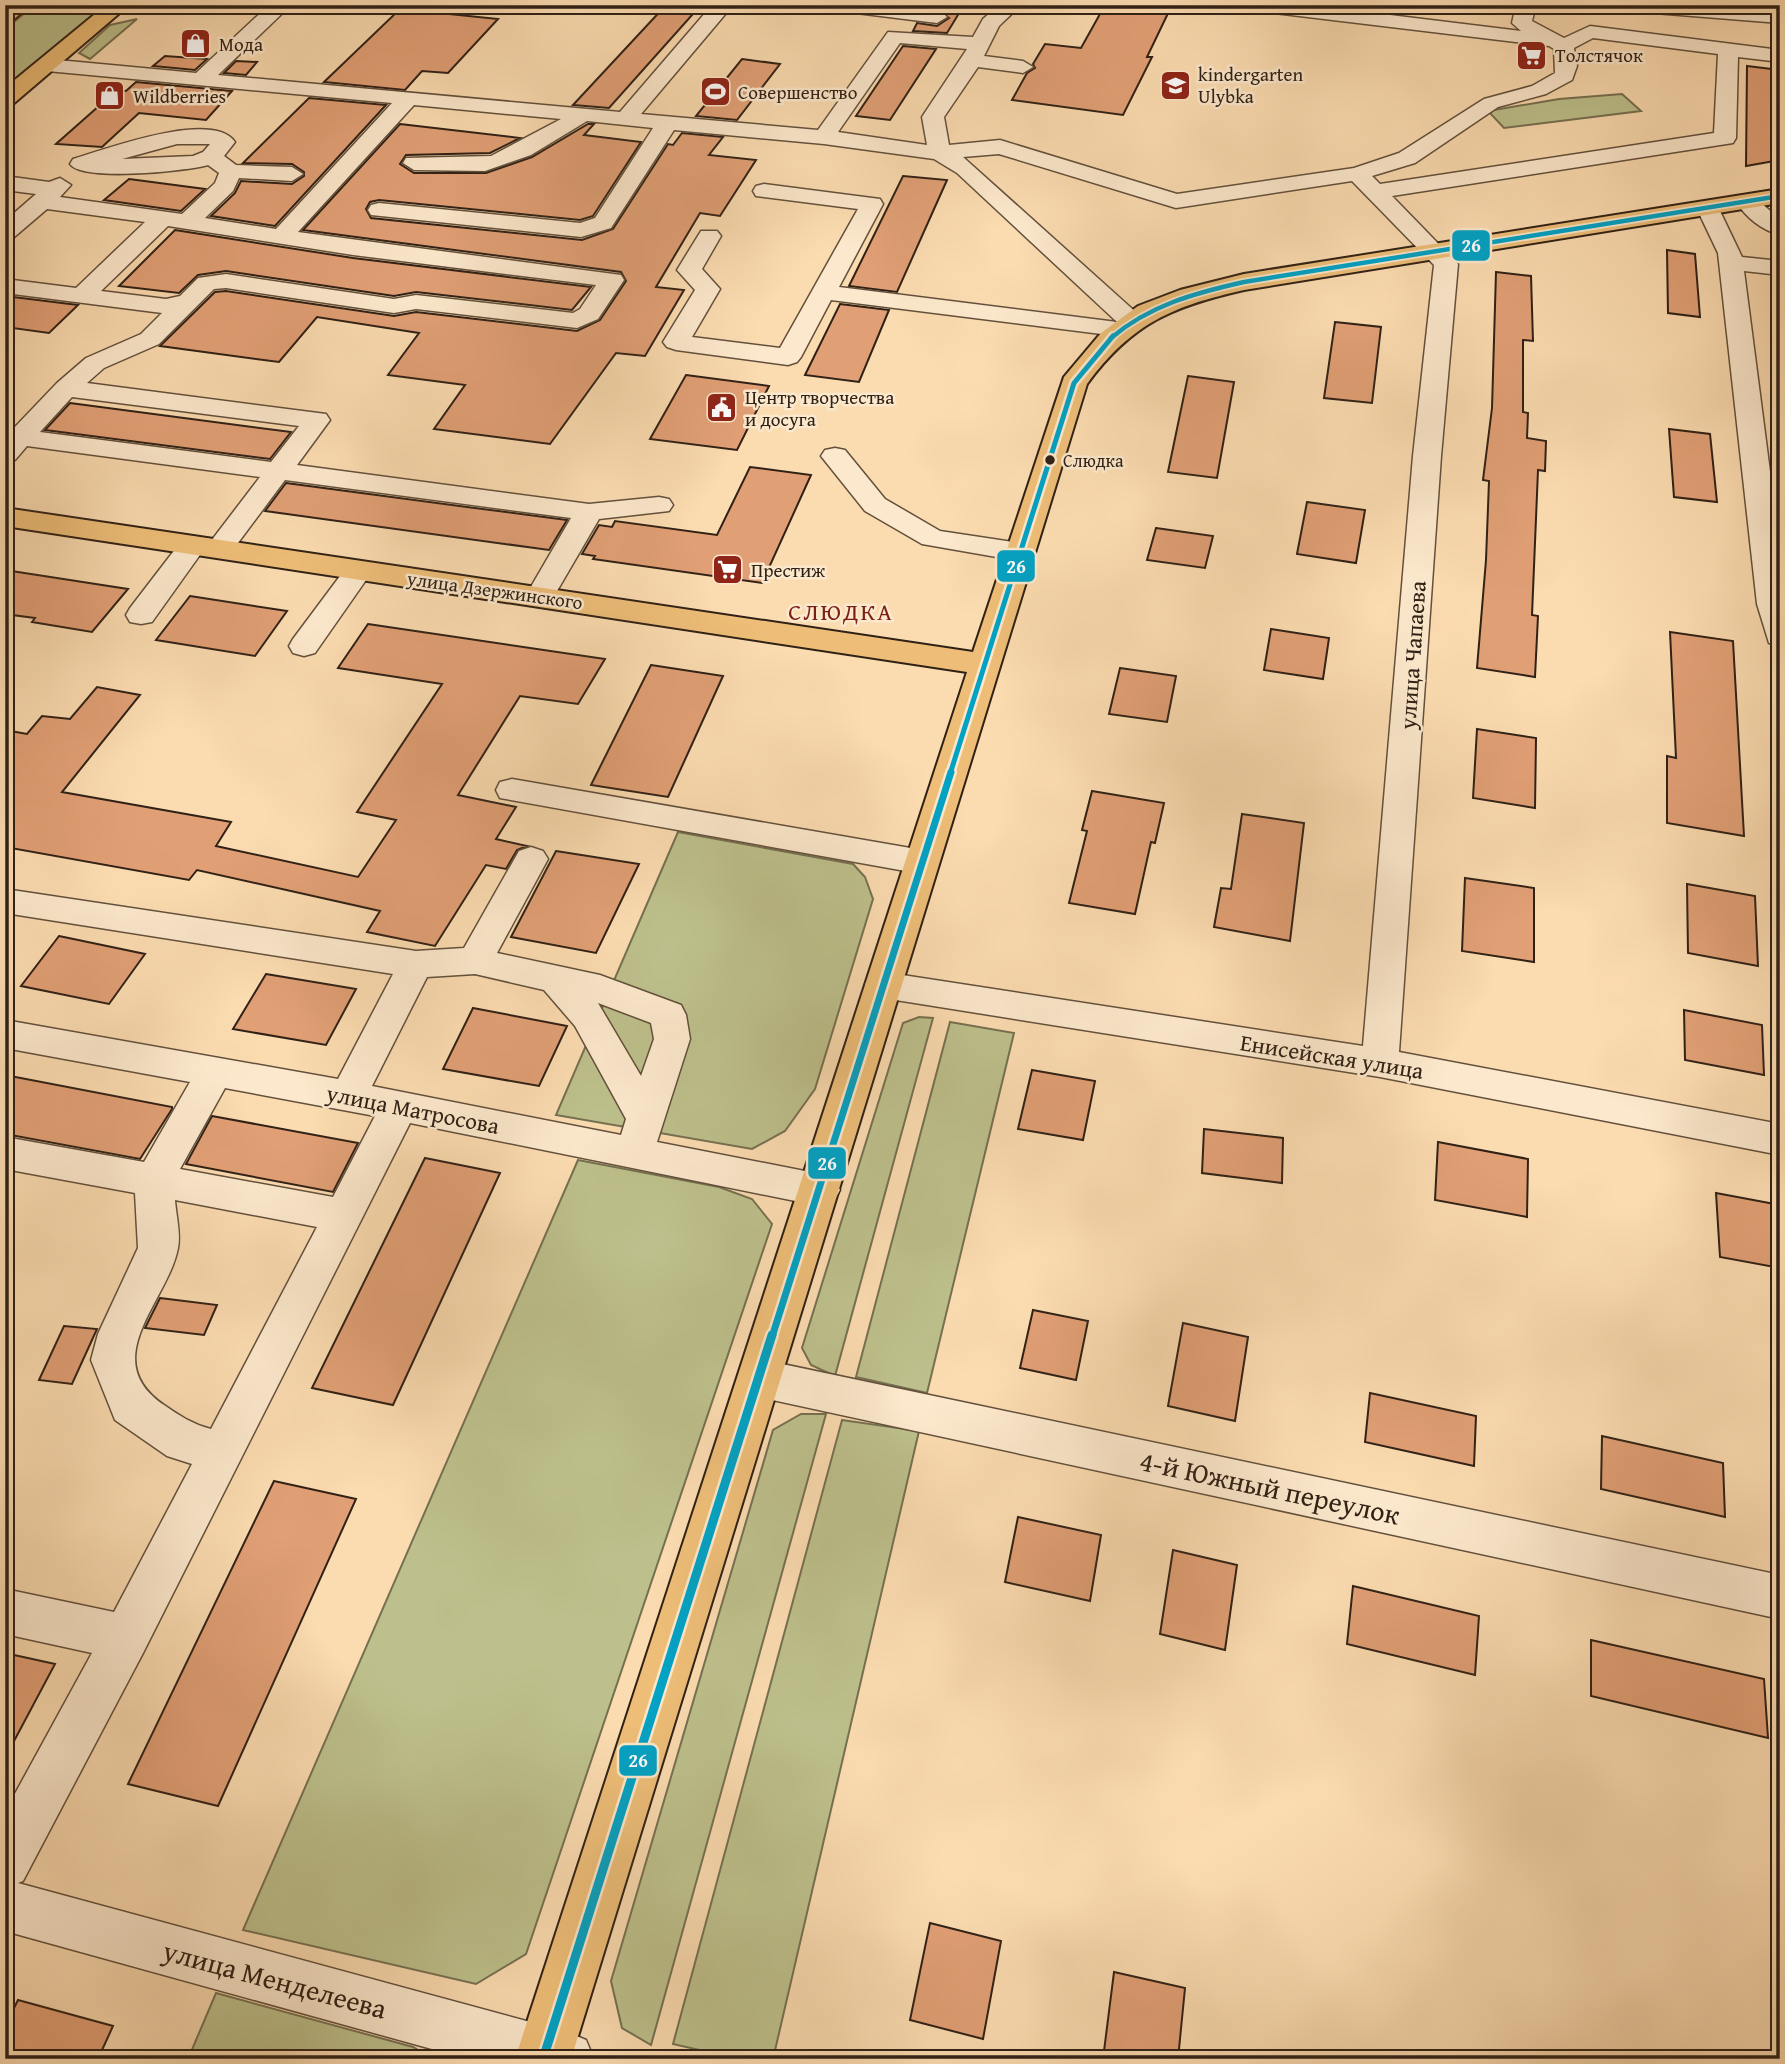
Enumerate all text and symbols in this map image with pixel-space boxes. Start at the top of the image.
shop icon: Мода [179,27,213,61]
place label: Мода [219,30,263,58]
supermarket icon: Толстячок [1515,38,1549,72]
place label: Толстячок [1555,41,1643,69]
place label: kindergarten Ulybka [1198,60,1303,110]
school or university icon: kindergarten Ulybka [1158,68,1192,102]
sports icon: Совершенство [698,75,732,109]
place label: Совершенство [738,78,857,106]
shop icon: Wildberries [93,79,127,113]
place label: Wildberries [133,82,226,110]
line badge: 26 [1451,229,1491,262]
text: 26 [1461,231,1481,259]
place label: Центр творчества и досуга [745,383,894,433]
public building icon: Центр творчества и досуга [705,391,739,425]
place label: Слюдка [1063,447,1124,474]
marker: Слюдка [1043,453,1057,467]
line badge: 26 [996,549,1036,583]
text: 26 [1006,552,1026,580]
supermarket icon: Престиж [711,553,745,587]
place label: Престиж [751,556,825,584]
street label: улица Дзержинского [404,564,585,616]
street label: улица Чапаева [1390,579,1434,731]
district label: СЛЮДКА [788,594,894,629]
street label: Енисейская улица [1238,1025,1426,1087]
street label: улица Матросова [323,1076,502,1142]
line badge: 26 [807,1146,847,1180]
text: 26 [817,1149,837,1177]
street label: 4-й Южный переулок [1136,1439,1404,1535]
line badge: 26 [618,1744,658,1777]
text: 26 [628,1746,648,1774]
street label: улица Менделеева [158,1929,392,2029]

